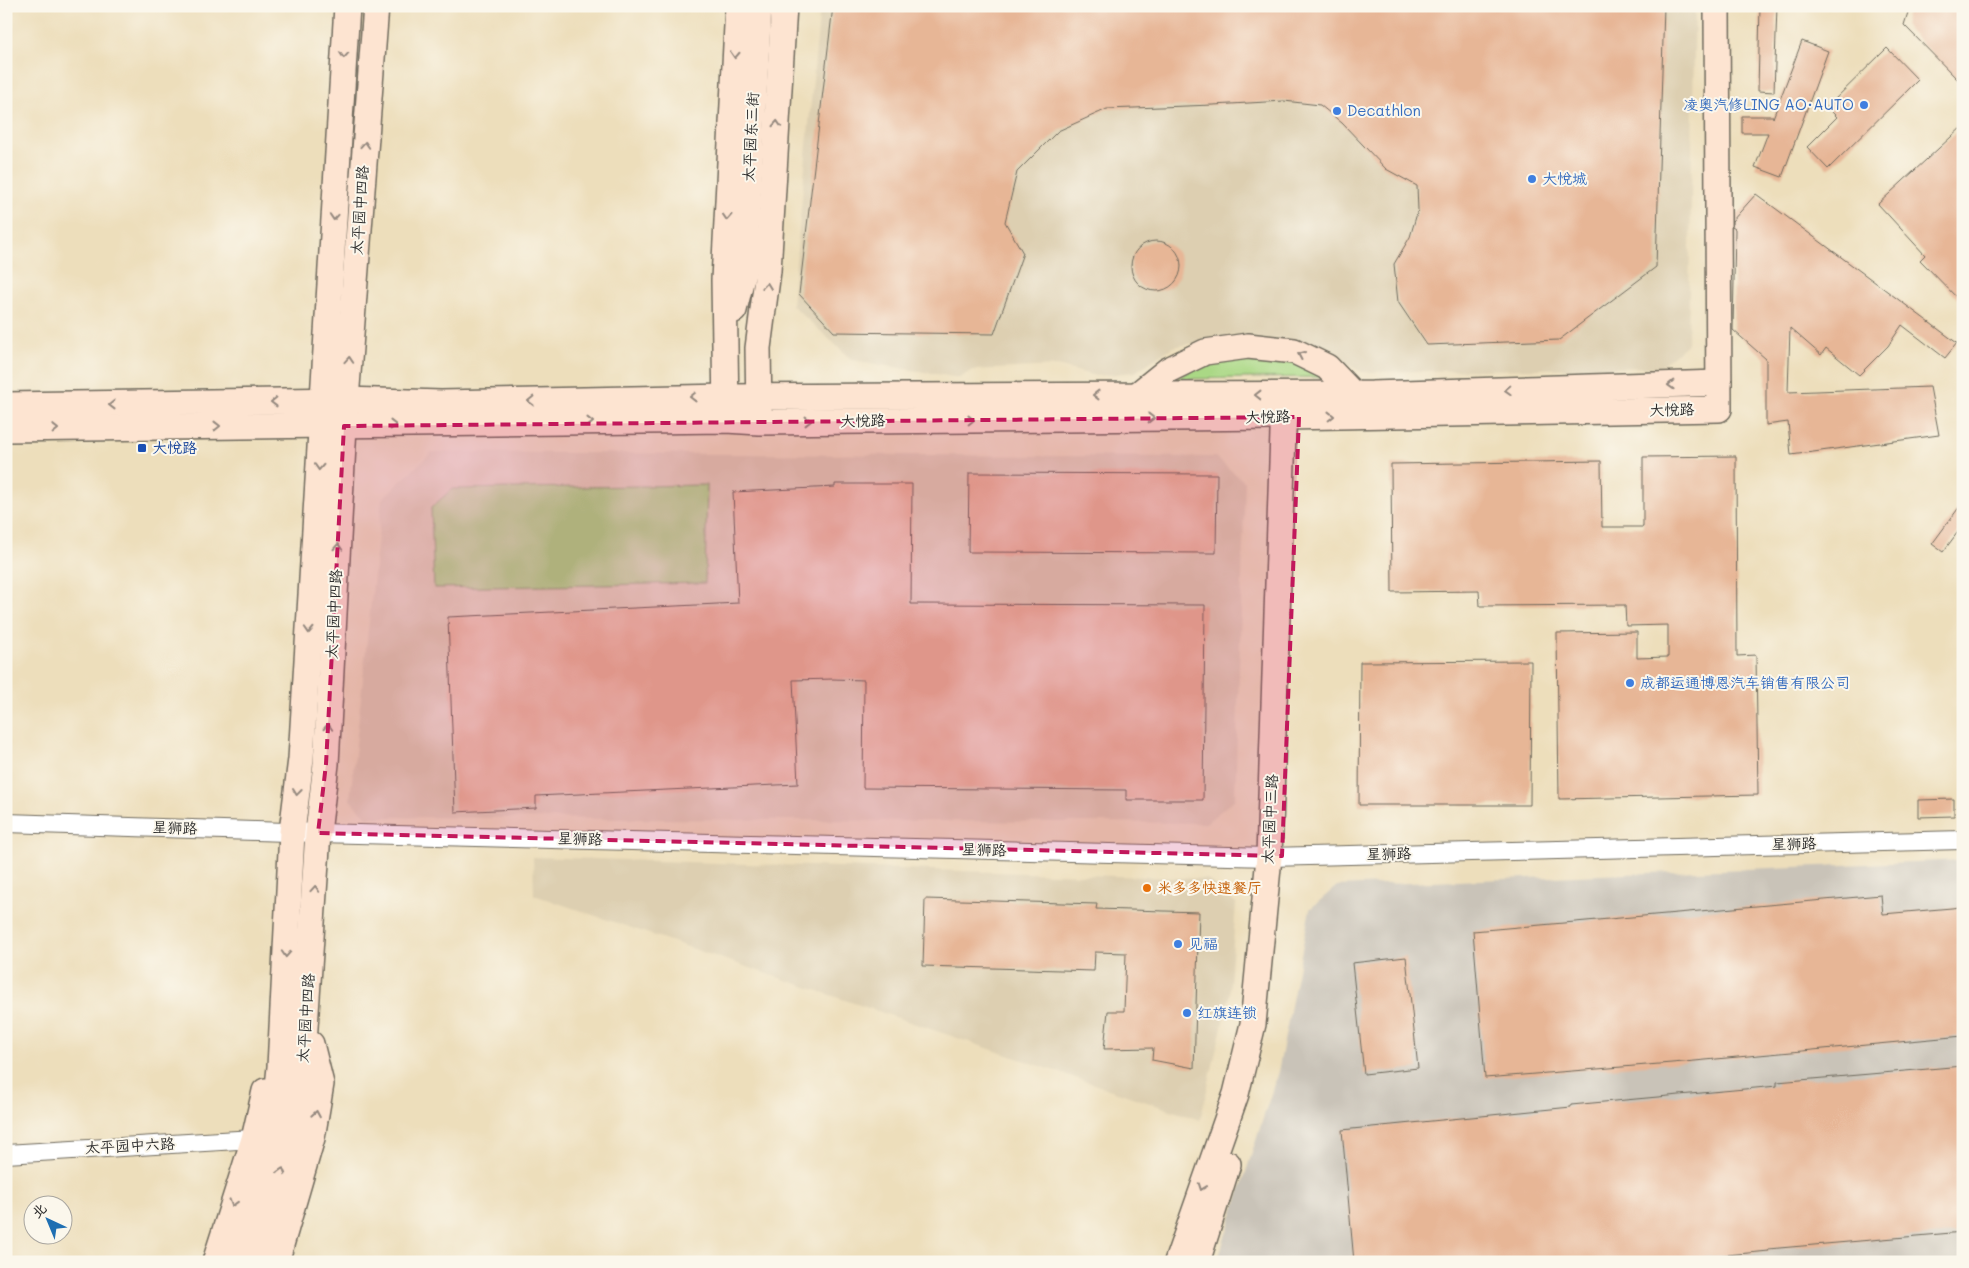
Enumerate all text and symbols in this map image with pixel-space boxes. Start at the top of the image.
one-way arrow [338,51,349,59]
one-way arrow [730,51,741,59]
street label: 太平园东三街 [738,91,762,182]
place label: 凌奥汽修LING AO·AUTO [1683,94,1854,114]
marker: 凌奥汽修LING AO·AUTO [1858,99,1870,111]
place label: Decathlon [1347,100,1421,120]
marker: Decathlon [1331,105,1343,117]
one-way arrow [772,120,783,128]
one-way arrow [360,141,371,149]
street label: 太平园中四路 [346,164,372,256]
place label: 大悦城 [1542,168,1587,188]
marker: 大悦城 [1526,173,1538,185]
one-way arrow [328,213,339,221]
one-way arrow [722,214,733,222]
one-way arrow [761,282,771,290]
one-way arrow [1297,350,1306,361]
one-way arrow [343,355,354,363]
one-way arrow [1666,379,1674,390]
one-way arrow [1504,384,1512,395]
one-way arrow [1254,389,1262,400]
one-way arrow [1091,390,1099,401]
one-way arrow [689,392,696,402]
one-way arrow [526,395,534,406]
one-way arrow [270,397,278,407]
one-way arrow [107,399,115,410]
street label: 大悦路 [1649,399,1695,419]
street label: 大悦路 [1245,406,1291,426]
street label: 大悦路 [840,410,886,430]
one-way arrow [1327,411,1335,421]
one-way arrow [1147,413,1155,423]
one-way arrow [967,415,975,425]
one-way arrow [804,416,812,426]
one-way arrow [586,417,594,427]
one-way arrow [389,420,397,430]
one-way arrow [214,421,222,431]
one-way arrow [51,423,59,434]
place label: 大悦路 [152,437,197,457]
marker: 大悦路 [136,442,148,454]
one-way arrow [313,464,324,472]
one-way arrow [332,543,343,551]
street label: 太平园中四路 [321,568,345,659]
one-way arrow [304,626,315,634]
place label: 成都运通博恩汽车销售有限公司 [1640,672,1850,692]
marker: 成都运通博恩汽车销售有限公司 [1624,677,1636,689]
one-way arrow [323,723,334,731]
street label: 太平园中三路 [1257,773,1281,864]
one-way arrow [292,788,303,796]
street label: 星狮路 [152,816,198,838]
street label: 星狮路 [557,828,603,848]
street label: 星狮路 [1771,833,1817,853]
street label: 星狮路 [961,839,1007,859]
street label: 星狮路 [1366,843,1412,863]
place label: 米多多快速餐厅 [1157,877,1262,897]
marker: 米多多快速餐厅 [1141,882,1153,894]
one-way arrow [309,885,320,893]
place label: 见福 [1188,933,1218,953]
marker: 见福 [1172,938,1184,950]
one-way arrow [281,950,291,958]
street label: 太平园中四路 [292,972,318,1064]
place label: 红旗连锁 [1197,1002,1257,1022]
marker: 红旗连锁 [1181,1007,1193,1019]
one-way arrow [311,1109,321,1118]
street label: 太平园中六路 [84,1133,175,1157]
one-way arrow [276,1168,286,1176]
one-way arrow [1198,1182,1208,1190]
north arrow [22,1196,72,1246]
text: 北 [27,1199,50,1222]
one-way arrow [229,1199,239,1207]

